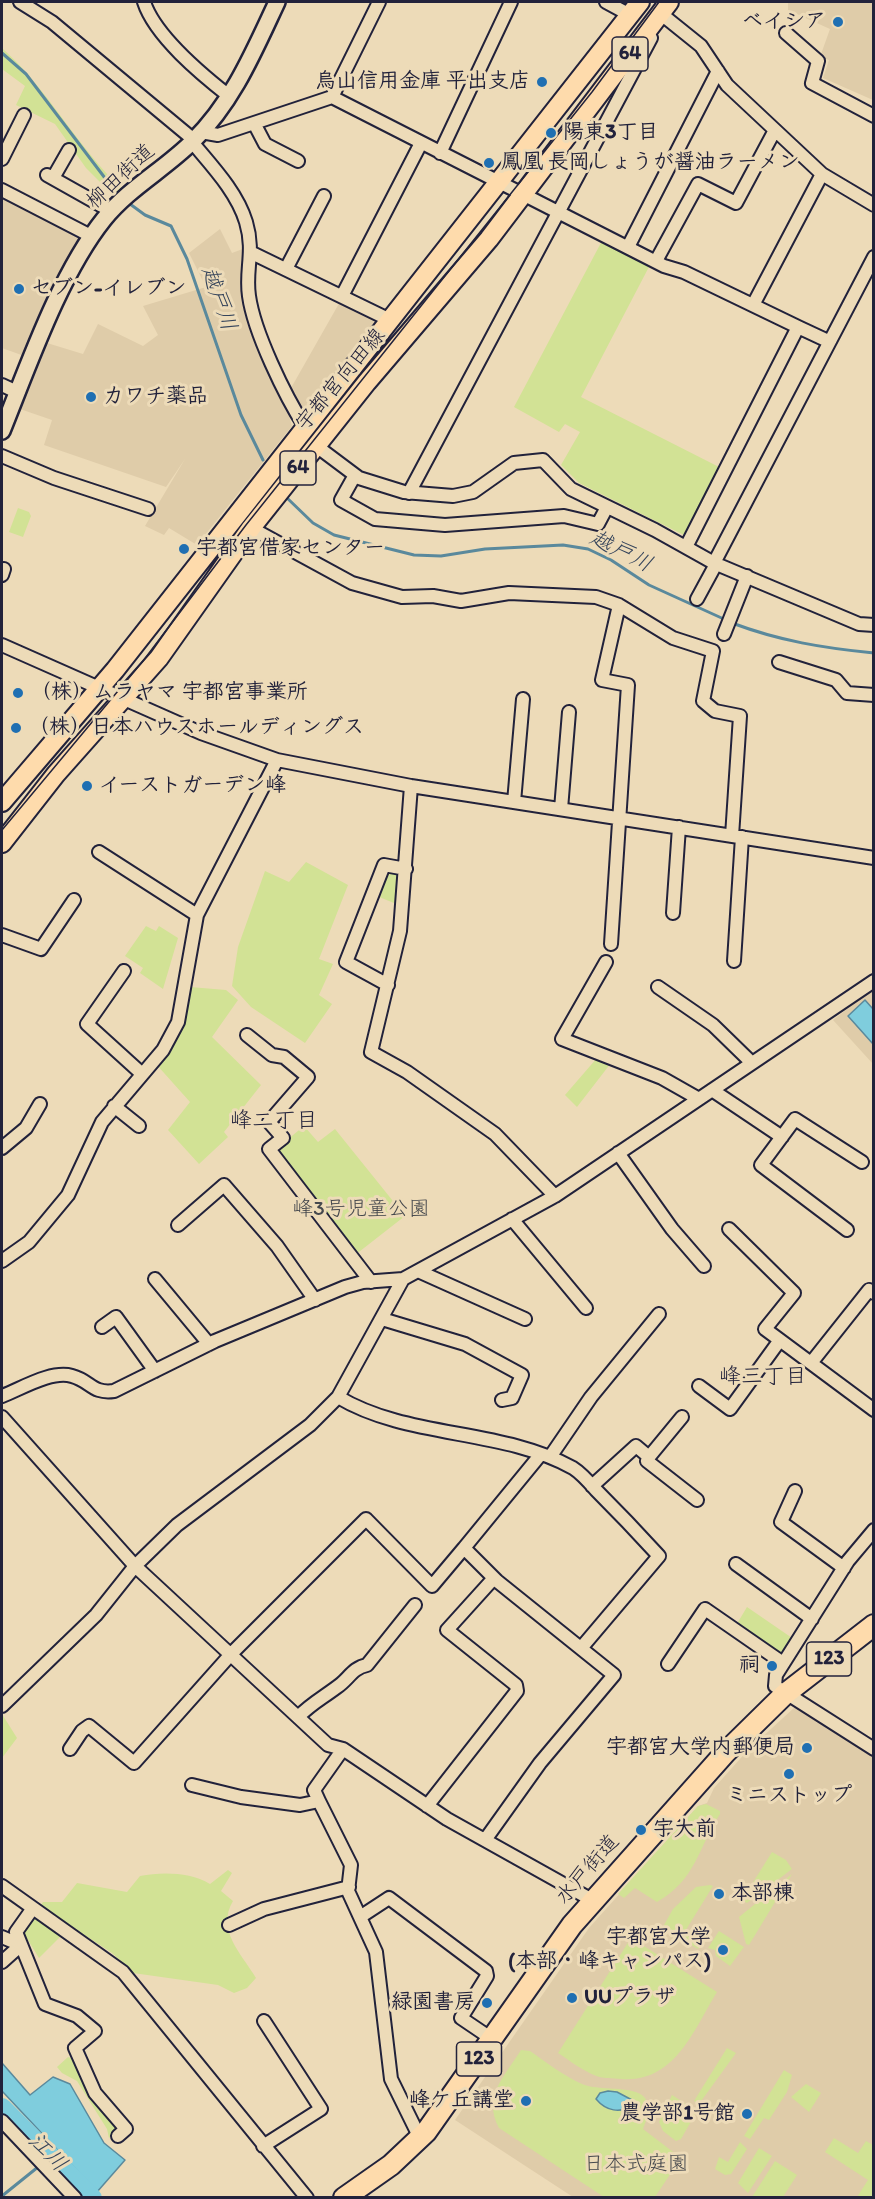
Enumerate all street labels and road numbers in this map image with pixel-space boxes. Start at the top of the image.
road number: 64 [612,37,648,71]
street label: 柳田街道 [82,139,160,215]
street label: 宇都宮向田線 [291,324,391,436]
road number: 64 [280,451,316,485]
road number: 123 [806,1642,852,1676]
street label: 水戸街道 [551,1830,625,1910]
road number: 123 [456,2042,502,2076]

